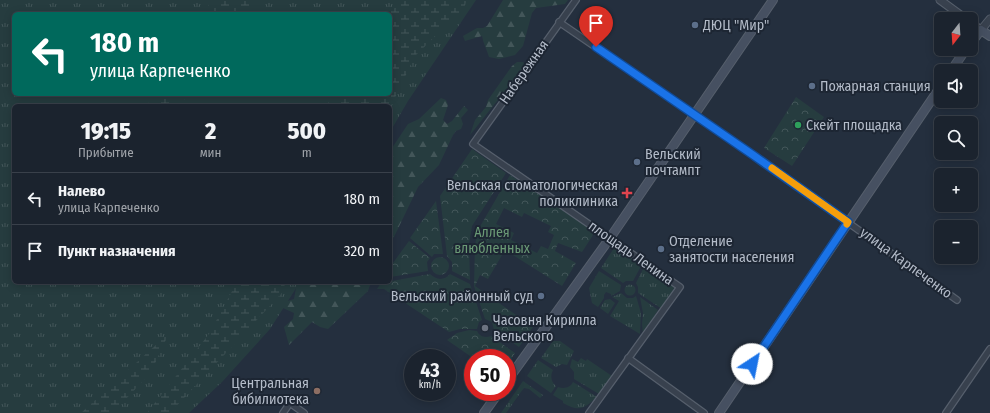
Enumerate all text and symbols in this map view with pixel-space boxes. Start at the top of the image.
pin [579,6,613,47]
icon: arrive [585,12,607,34]
north arrow [934,12,978,56]
map controls [934,12,978,264]
place label: ДЮЦ "Мир" [702,17,769,34]
marker: ДЮЦ "Мир" [690,20,700,30]
text: 180 m [90,26,159,59]
icon: left [24,28,76,80]
street label: Набережная [496,37,552,107]
text: улица Карпеченко [90,60,231,82]
button: sound [934,64,978,108]
place label: Пожарная станция [820,78,931,95]
marker: Пожарная станция [807,81,817,91]
button: search [934,116,978,160]
text: 19:15 [81,117,131,145]
text: 2 [205,117,216,145]
text: 500 [287,117,326,145]
place label: Скейт площадка [806,117,902,134]
marker: Скейт площадка [793,120,803,130]
text: Прибытие [78,145,134,160]
text: мин [200,145,221,160]
text: m [302,145,312,160]
place label: Вельский почтампт [645,146,701,179]
marker: Вельский почтампт [632,157,642,167]
button: + [934,168,978,212]
place label: Вельская стоматологическая поликлиника [447,177,618,210]
text: Налево [58,182,105,200]
marker: Вельская стоматологическая поликлиника [621,187,633,199]
icon: left [24,188,46,210]
text: 180 m [344,190,380,208]
text: улица Карпеченко [58,200,160,215]
street label: площадь Ленина [585,217,677,289]
button: − [934,220,978,264]
park label: Аллея влюбленных [454,224,531,257]
street label: улица Карпеченко [857,224,955,302]
place label: Отделение занятости населения [669,233,794,266]
icon: arrive [24,240,46,262]
text: Пункт назначения [58,242,176,260]
text: 320 m [344,242,380,260]
marker: Отделение занятости населения [656,244,666,254]
place label: Вельский районный суд [391,288,533,305]
marker: Вельский районный суд [536,291,546,301]
place label: Часовня Кирилла Вельского [493,312,597,345]
marker: Часовня Кирилла Вельского [480,323,490,333]
position arrow [731,343,773,385]
speed limit sign: 50 [464,349,516,401]
text: 43 [420,358,440,382]
place label: Центральная бибилиотека [231,375,309,408]
text: km/h [419,379,441,391]
marker: Центральная бибилиотека [312,386,322,396]

